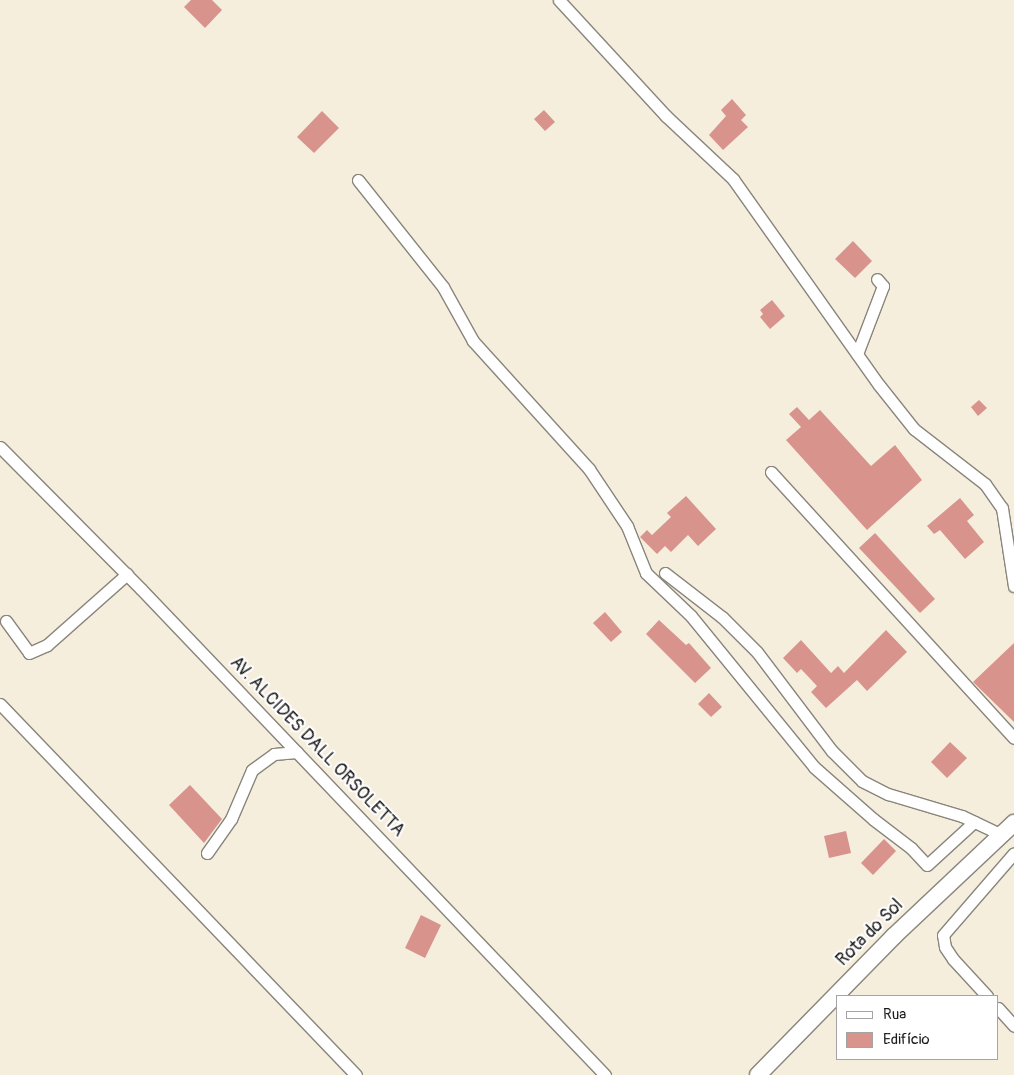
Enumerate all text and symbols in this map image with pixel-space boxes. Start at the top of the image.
street label: AV. ALCIDES DALL ORSOLETTA [225,652,409,842]
street label: Rota do Sol [832,895,908,971]
legend [836,995,999,1060]
text: Rua [883,1005,906,1024]
text: Edifício [883,1030,929,1049]

